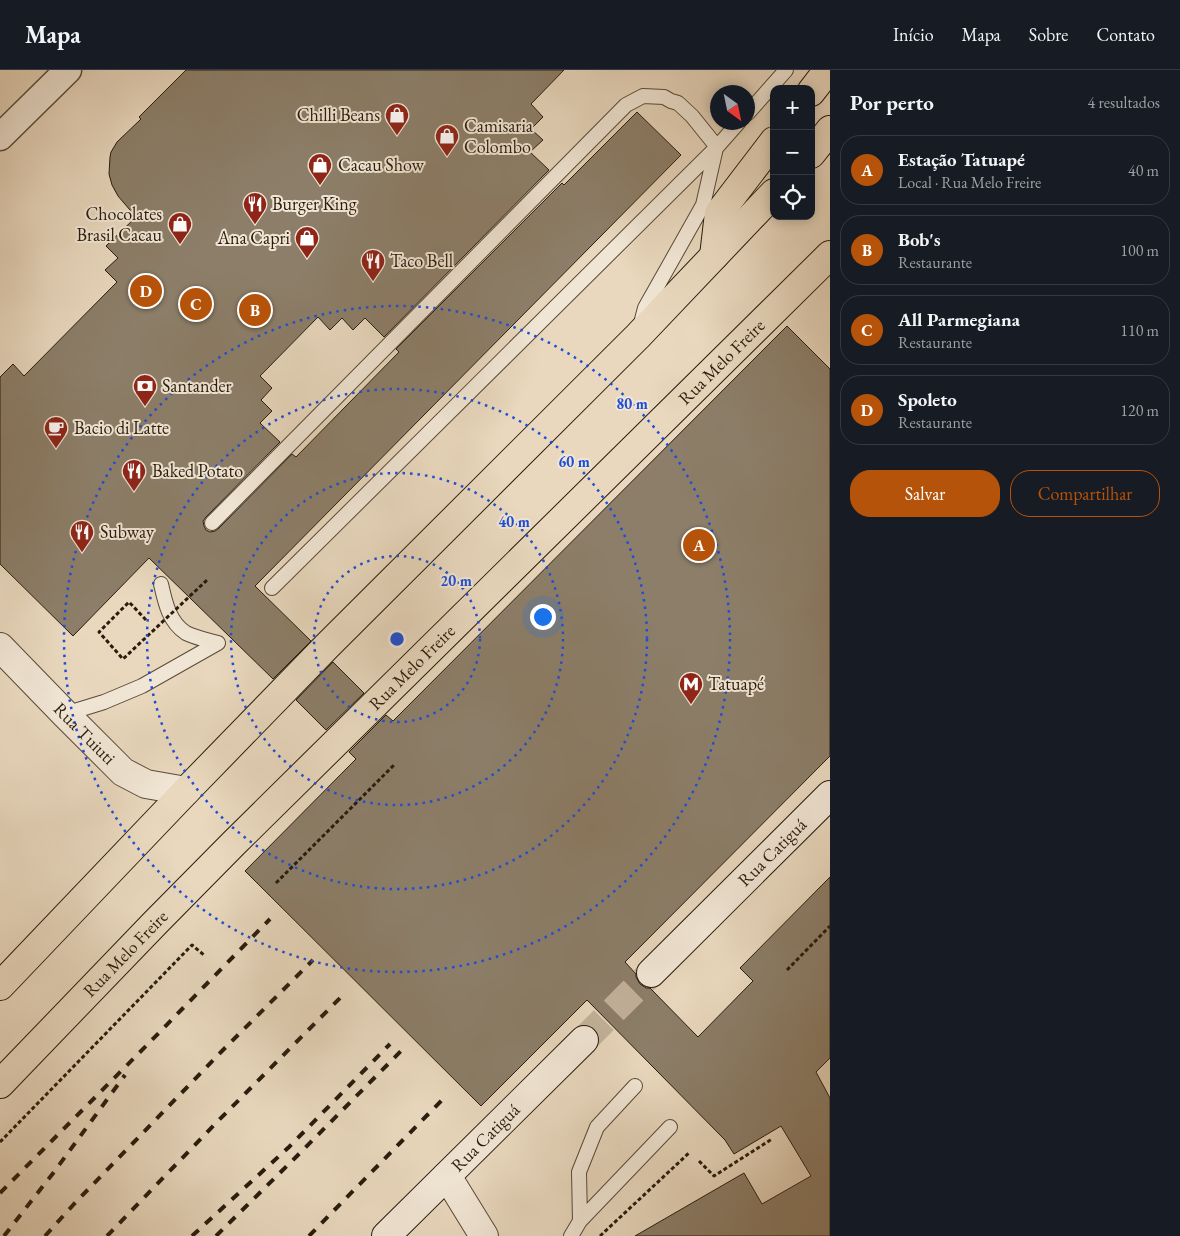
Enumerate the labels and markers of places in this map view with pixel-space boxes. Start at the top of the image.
shop icon: Chilli Beans [384,102,410,136]
place label: Chilli Beans [297,103,380,126]
place label: Camisaria Colombo [464,114,534,158]
shop icon: Camisaria Colombo [434,123,460,157]
shop icon: Cacau Show [307,152,333,186]
place label: Cacau Show [338,153,425,176]
restaurant icon: Burger King [242,191,268,225]
place label: Burger King [272,192,357,215]
place label: Chocolates Brasil Cacau [76,202,163,246]
shop icon: Chocolates Brasil Cacau [167,211,193,245]
shop icon: Ana Capri [294,225,320,259]
place label: Ana Capri [217,226,291,249]
restaurant icon: Taco Bell [360,248,386,282]
place label: Taco Bell [390,249,453,272]
pin: D [130,272,162,310]
pin: C [180,285,212,323]
pin: B [239,291,271,329]
bank icon: Santander [132,373,158,407]
place label: Santander [162,374,232,397]
cafe icon: Bacio di Latte [43,415,69,449]
place label: Bacio di Latte [74,416,169,439]
restaurant icon: Baked Potato [121,458,147,492]
place label: Baked Potato [152,459,243,482]
restaurant icon: Subway [69,519,95,553]
place label: Subway [100,520,154,543]
pin: A [683,526,715,564]
centre of rings [388,630,406,648]
metro station icon: Tatuapé [678,671,704,705]
place label: Tatuapé [708,672,764,695]

